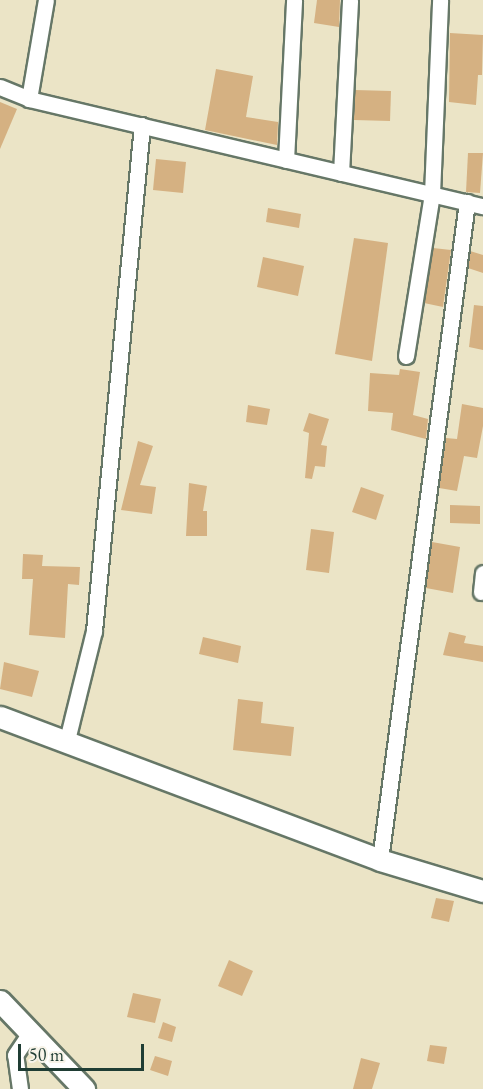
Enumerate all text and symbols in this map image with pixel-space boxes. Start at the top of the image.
scale bar [21,1032,147,1070]
text: 50 m [29,1043,64,1066]

